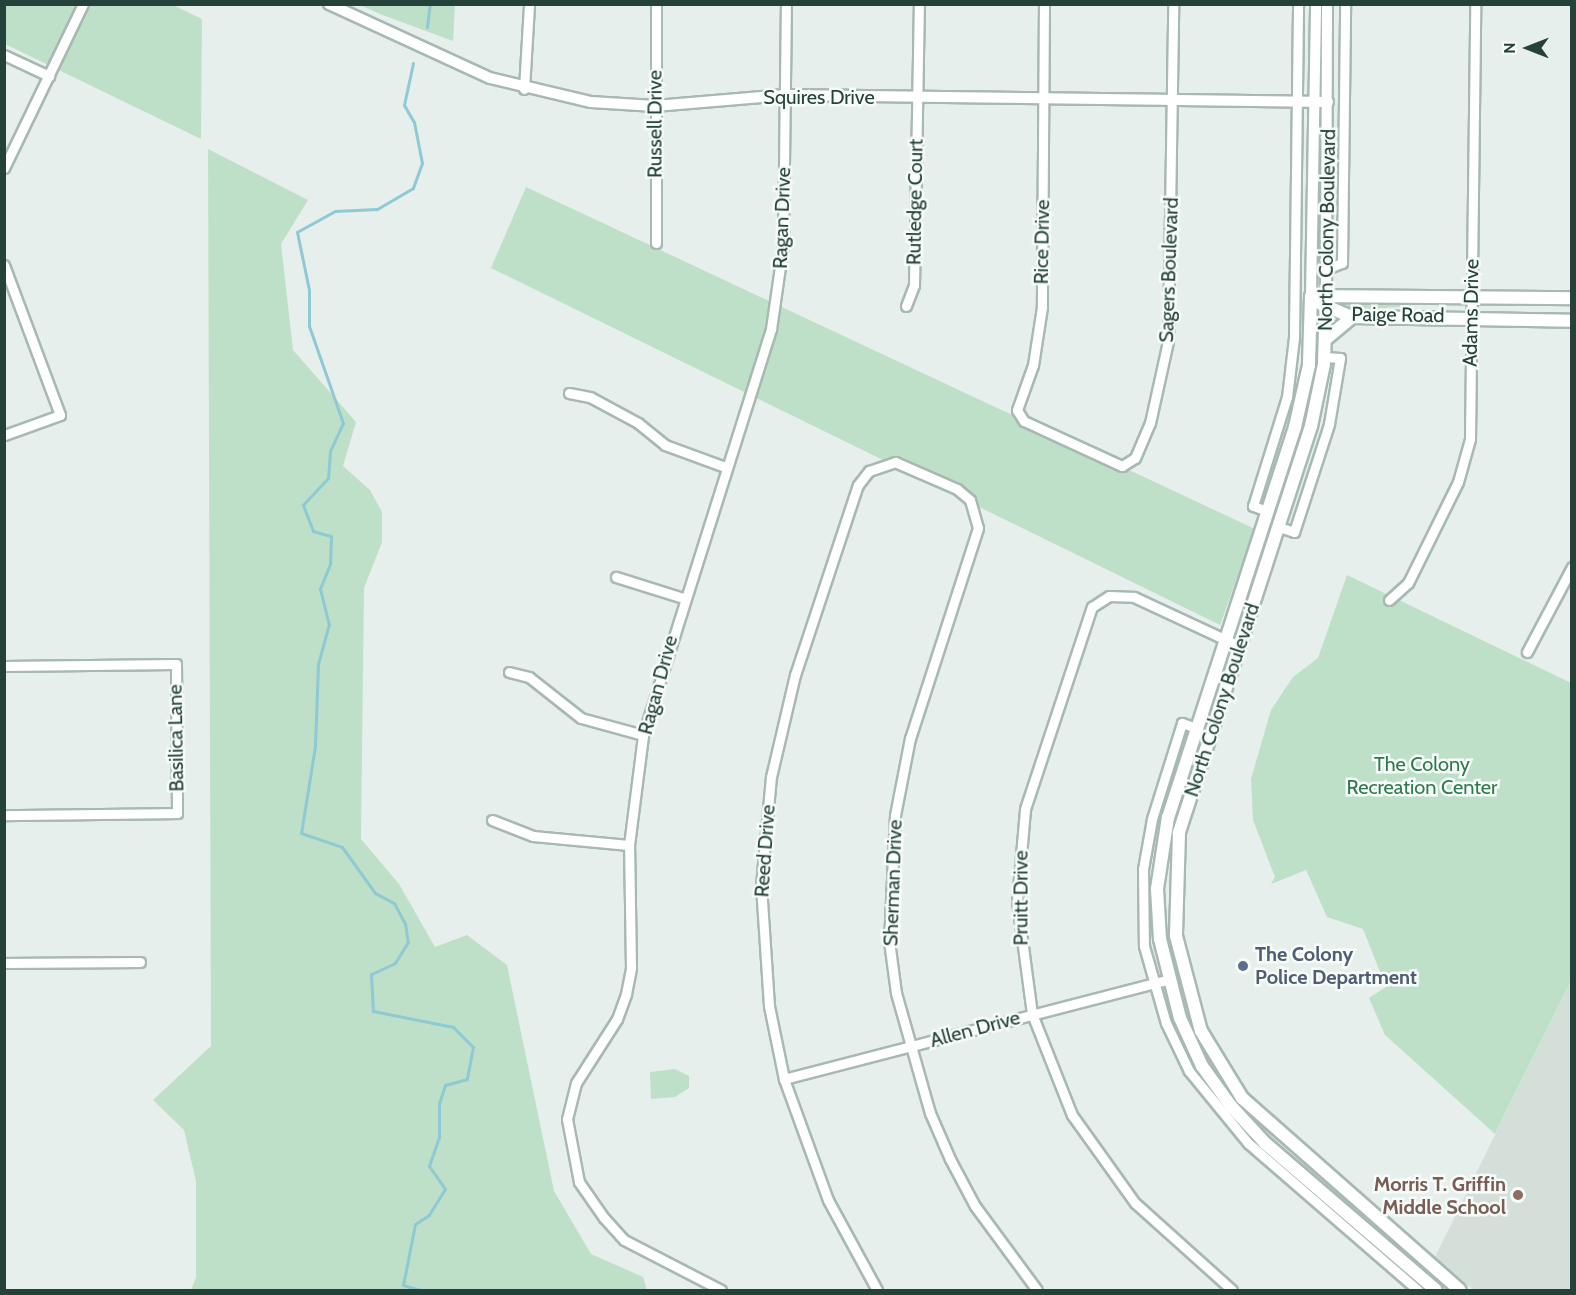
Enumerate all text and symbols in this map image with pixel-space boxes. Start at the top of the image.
north arrow [1498,18,1558,78]
text: N [1500,42,1519,54]
street label: Russell Drive [643,70,667,178]
street label: Squires Drive [763,85,875,109]
street label: North Colony Boulevard [1313,129,1341,331]
street label: Rutledge Court [902,139,928,265]
street label: Ragan Drive [768,167,796,269]
street label: Sagers Boulevard [1154,197,1184,343]
street label: Rice Drive [1029,199,1055,285]
street label: Adams Drive [1458,259,1484,367]
street label: Paige Road [1351,302,1445,328]
street label: North Colony Boulevard [1179,600,1265,800]
street label: Ragan Drive [633,633,683,737]
street label: Basilica Lane [163,684,189,792]
park label: The Colony Recreation Center [1347,753,1497,800]
street label: Reed Drive [750,804,780,898]
street label: Sherman Drive [879,819,907,947]
street label: Pruitt Drive [1009,850,1033,946]
place label: The Colony Police Department [1255,942,1417,989]
marker: The Colony Police Department [1236,959,1250,973]
street label: Allen Drive [927,1005,1023,1053]
place label: Morris T. Griffin Middle School [1374,1172,1506,1219]
marker: Morris T. Griffin Middle School [1511,1188,1525,1202]

